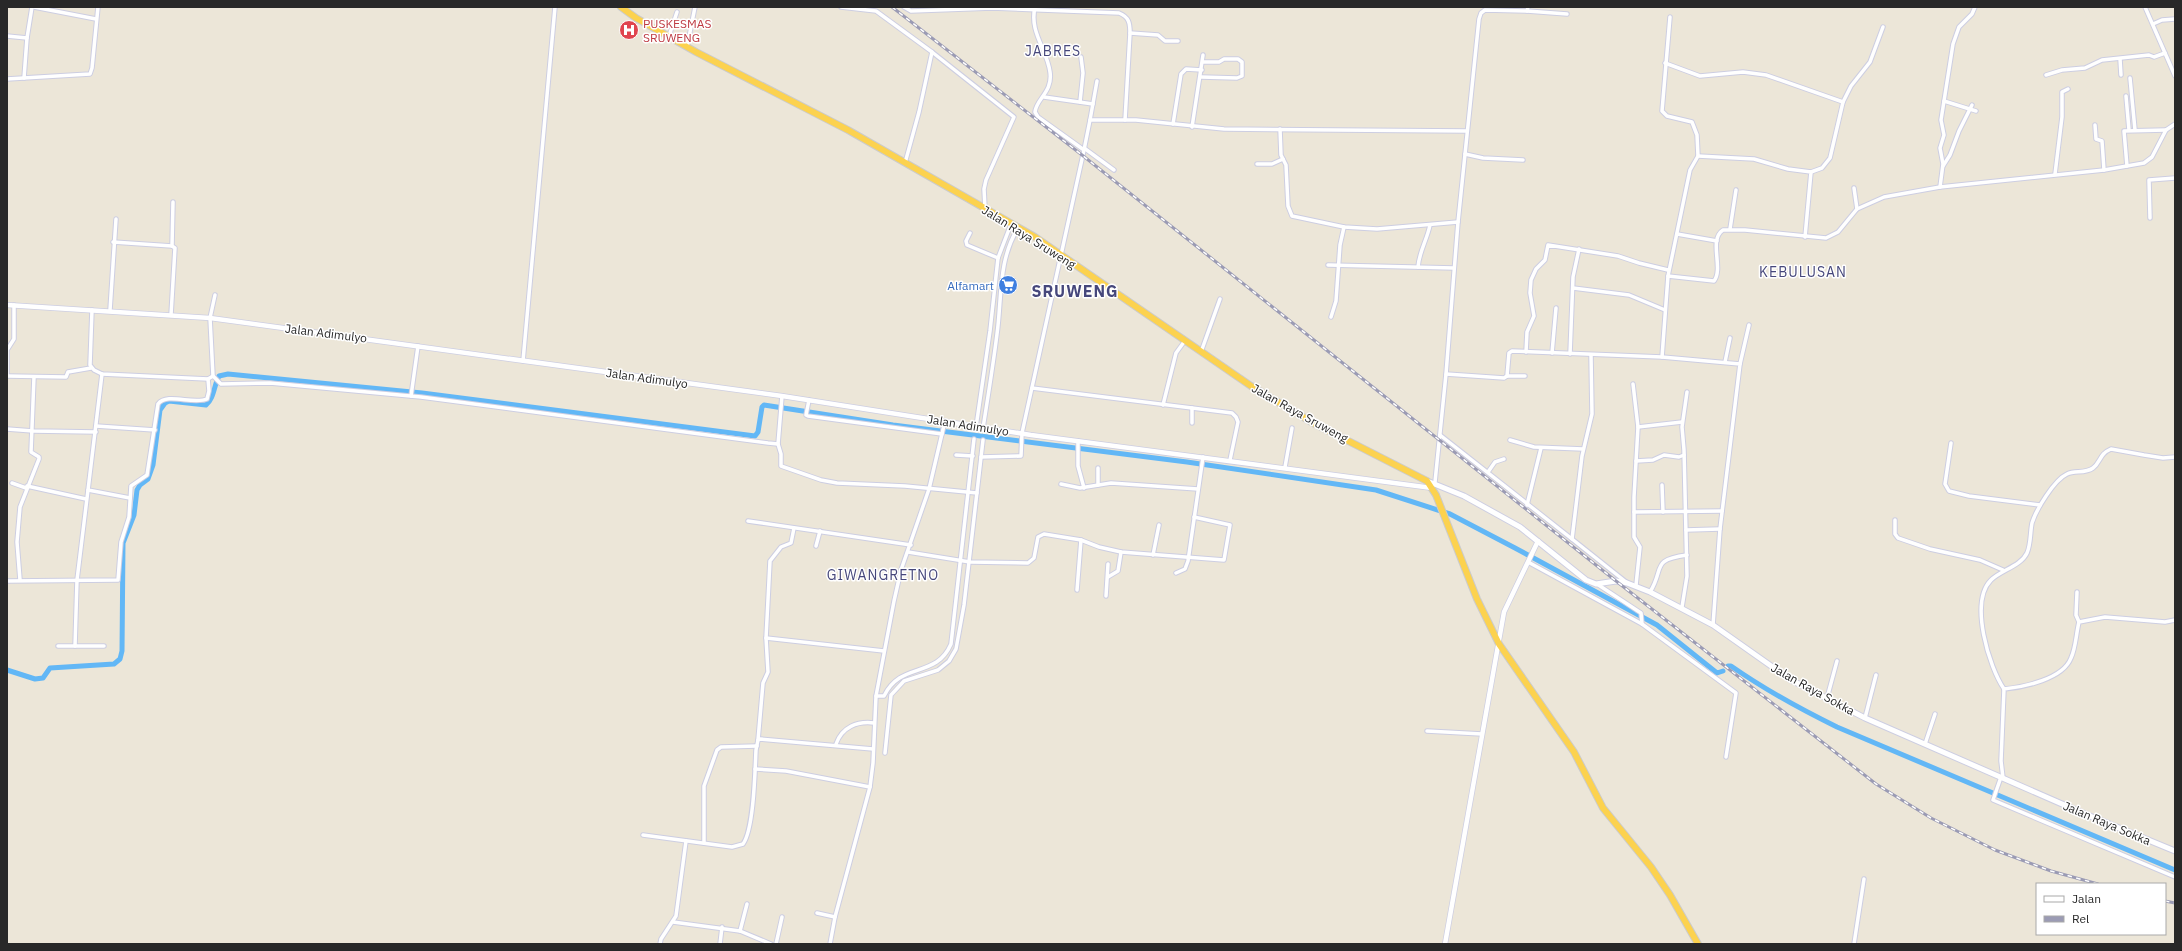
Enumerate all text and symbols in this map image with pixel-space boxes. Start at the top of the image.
place label: PUSKESMAS SRUWENG [643,16,711,45]
hospital icon: PUSKESMAS SRUWENG [618,19,640,41]
district label: JABRES [1025,42,1081,60]
street label: Jalan Raya Sruweng [979,202,1079,272]
district label: KEBULUSAN [1759,263,1847,281]
supermarket icon: Alfamart [997,274,1019,296]
place label: Alfamart [947,278,994,293]
district label: SRUWENG [1031,281,1119,301]
street label: Jalan Adimulyo [284,321,368,346]
street label: Jalan Adimulyo [605,365,689,391]
street label: Jalan Raya Sruweng [1249,380,1351,446]
street label: Jalan Adimulyo [926,411,1010,439]
district label: GIWANGRETNO [827,566,939,584]
street label: Jalan Raya Sokka [1768,660,1858,719]
street label: Jalan Raya Sokka [2061,798,2154,848]
legend [2036,883,2166,935]
text: Jalan [2072,891,2101,906]
text: Rel [2072,911,2089,926]

